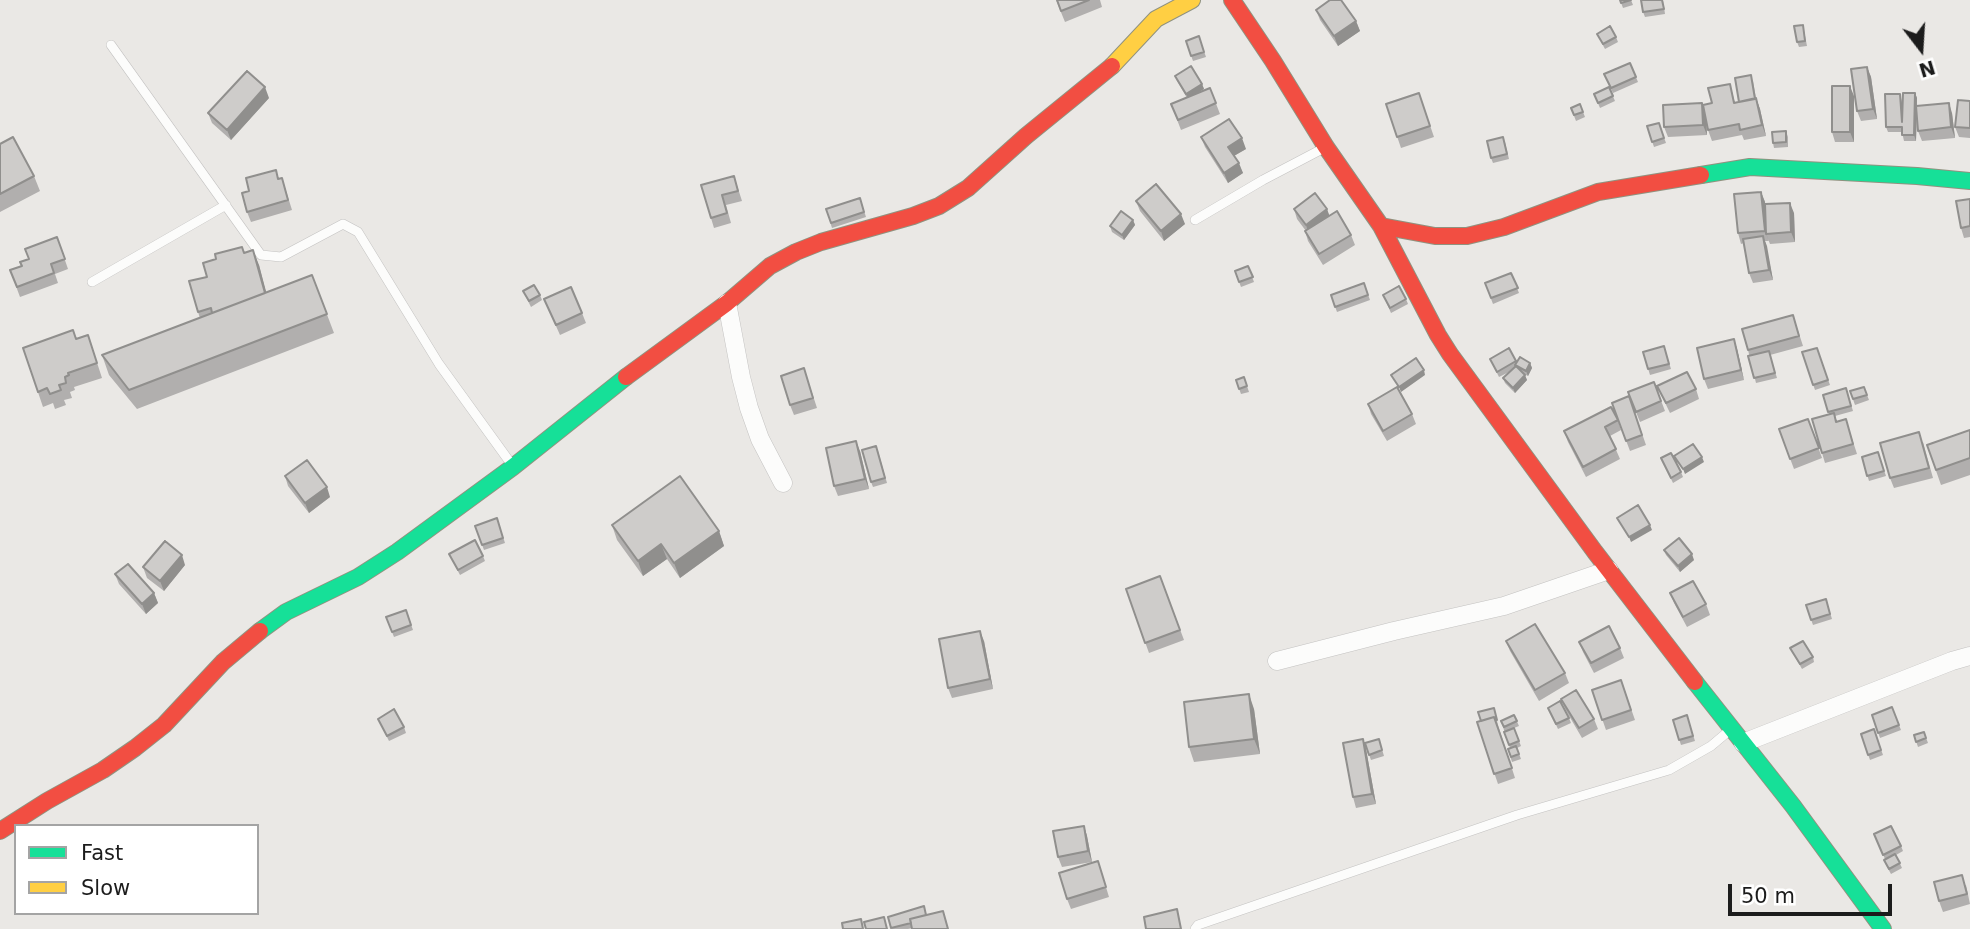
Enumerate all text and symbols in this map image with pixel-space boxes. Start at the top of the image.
north arrow [1886,14,1956,84]
text: N [1916,56,1938,82]
legend [14,824,259,915]
text: Fast [81,841,123,865]
scale bar [1732,870,1896,914]
text: Slow [81,876,130,900]
text: 50 m [1741,884,1795,908]

